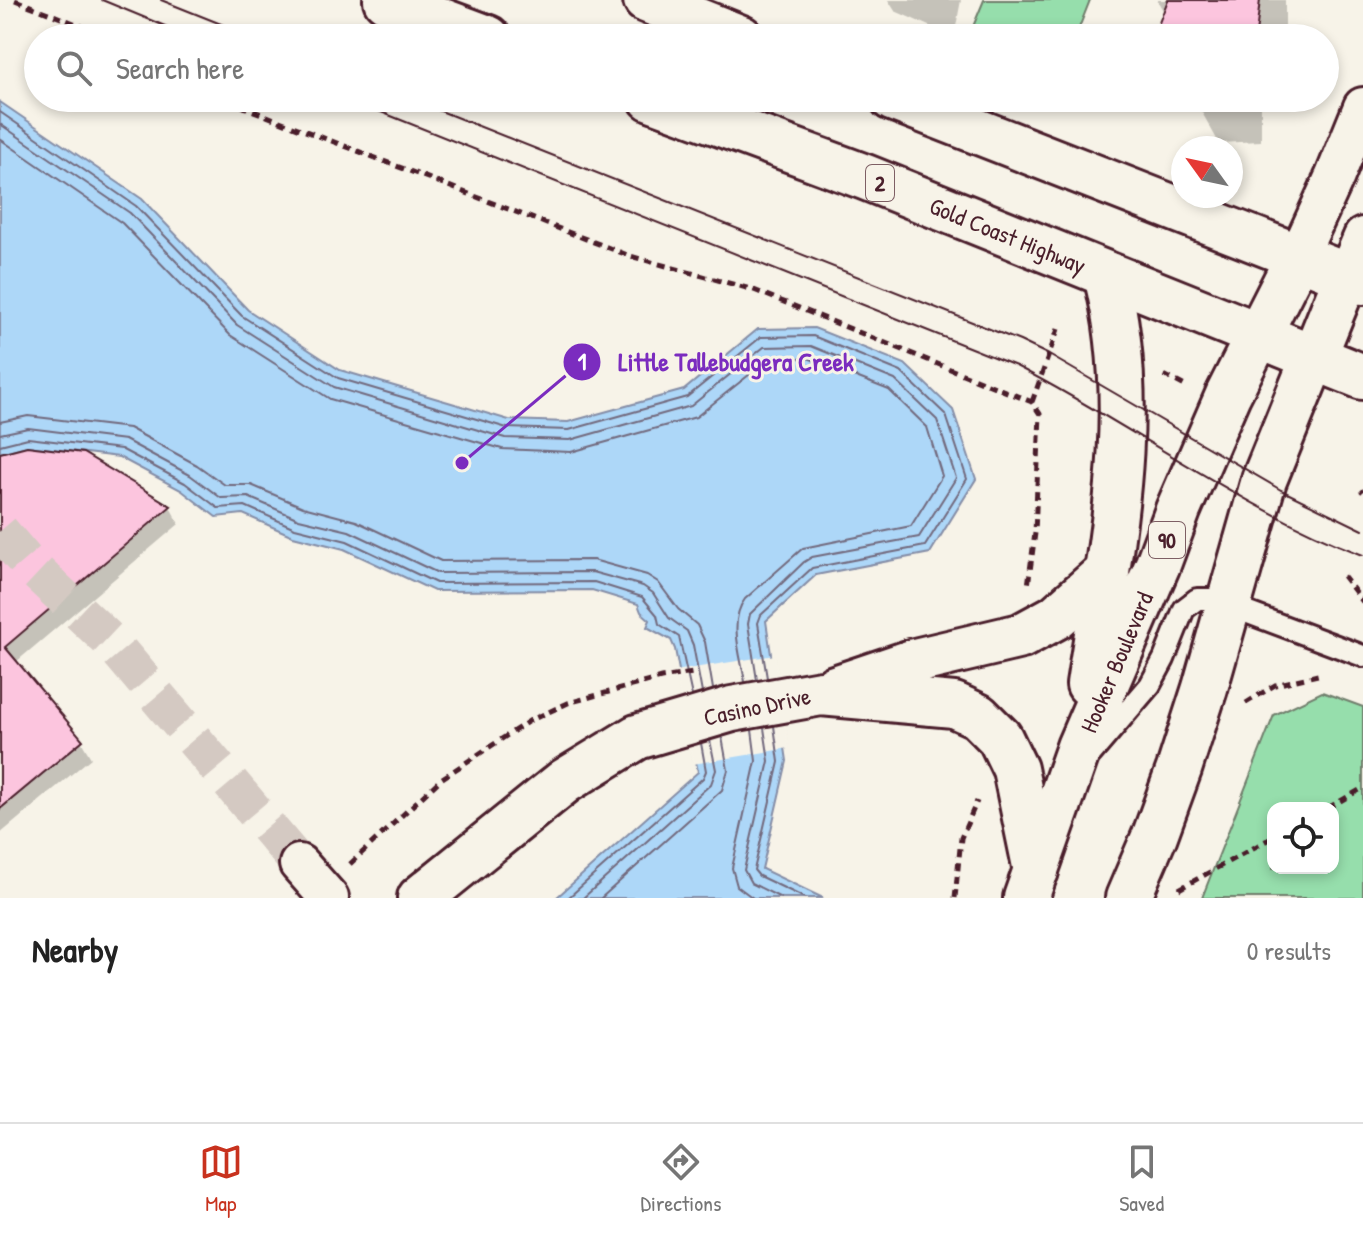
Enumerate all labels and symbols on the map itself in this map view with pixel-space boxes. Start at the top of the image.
north arrow [1171,136,1243,208]
road number: 2 [866,165,894,201]
street label: Gold Coast Highway [925,189,1091,281]
callout: Little Tallebudgera Creek [562,337,870,387]
text: Little Tallebudgera Creek [618,344,854,380]
text: 1 [578,345,587,377]
road number: 90 [1149,522,1185,558]
street label: Hooker Boulevard [1072,587,1160,737]
street label: Casino Drive [701,679,814,733]

